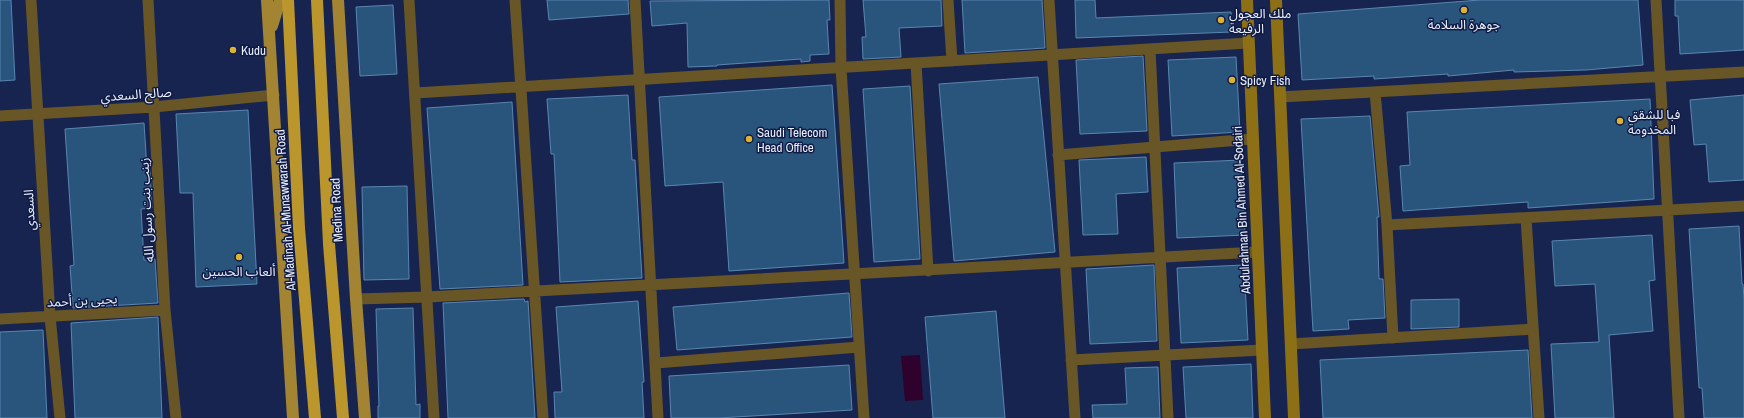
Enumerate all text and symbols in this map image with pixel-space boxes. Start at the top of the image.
place label: ملك العجول الرفيعة [1229,5,1292,37]
marker: جوهرة السلامة [1459,5,1469,15]
marker: ملك العجول الرفيعة [1216,15,1226,25]
place label: جوهرة السلامة [1428,16,1501,33]
place label: Kudu [241,42,266,59]
marker: Kudu [228,45,238,55]
place label: Spicy Fish [1240,72,1290,89]
marker: Spicy Fish [1227,75,1237,85]
street label: صالح السعدي [100,84,173,107]
place label: فبا للشقق المخدومة [1628,106,1680,138]
marker: فبا للشقق المخدومة [1615,116,1625,126]
place label: Saudi Telecom Head Office [757,124,827,156]
street label: Abdulrahman Bin Ahmed Al-Sodairi [1229,125,1254,295]
street label: Al-Madinah Al-Munawwarah Road [271,129,300,292]
marker: Saudi Telecom Head Office [744,134,754,144]
street label: زينب بنت رسول الله [135,157,158,263]
street label: Medina Road [326,178,347,242]
street label: السعدي [20,189,41,231]
marker: ألعاب الحسين [234,252,244,262]
place label: ألعاب الحسين [202,263,276,280]
street label: يحيى بن أحمد [46,290,118,311]

